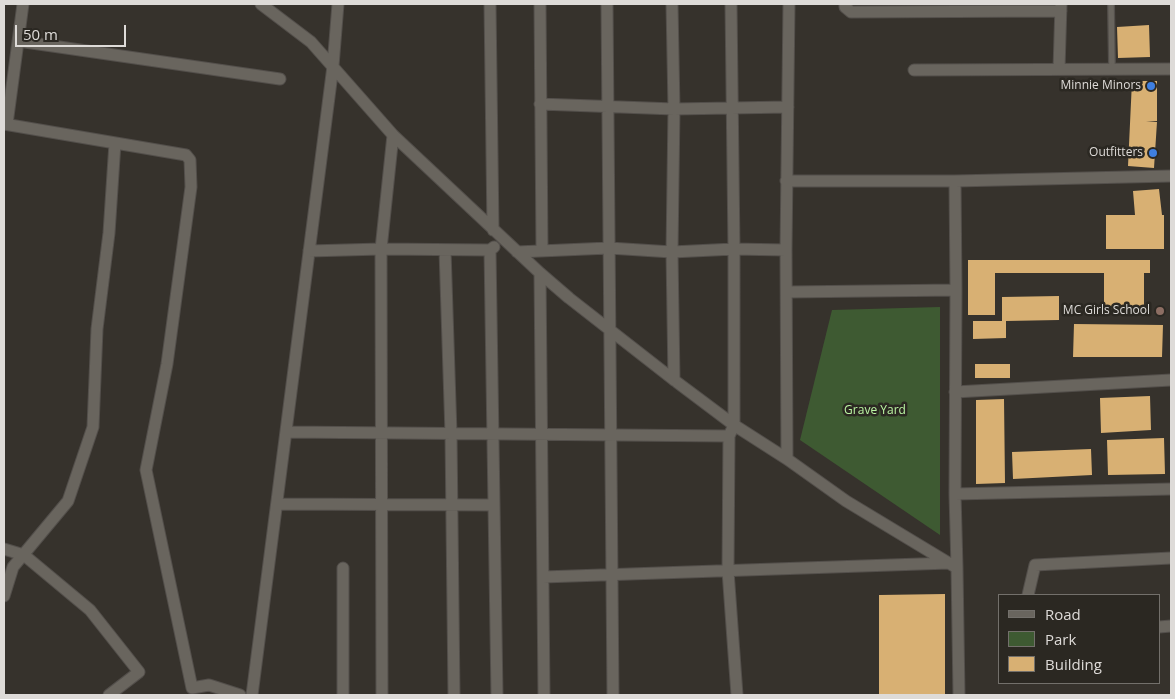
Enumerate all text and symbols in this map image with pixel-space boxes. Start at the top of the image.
scale bar [18,15,129,47]
text: 50 m [23,24,58,44]
place label: Minnie Minors [1061,79,1141,93]
marker: Minnie Minors [1145,80,1157,92]
place label: Outfitters [1089,146,1143,160]
marker: Outfitters [1147,147,1159,159]
place label: MC Girls School [1063,304,1150,318]
marker: MC Girls School [1154,305,1166,317]
park label: Grave Yard [844,404,906,418]
legend [998,594,1160,684]
text: Road [1045,604,1081,624]
text: Park [1045,629,1076,649]
text: Building [1045,654,1102,674]

